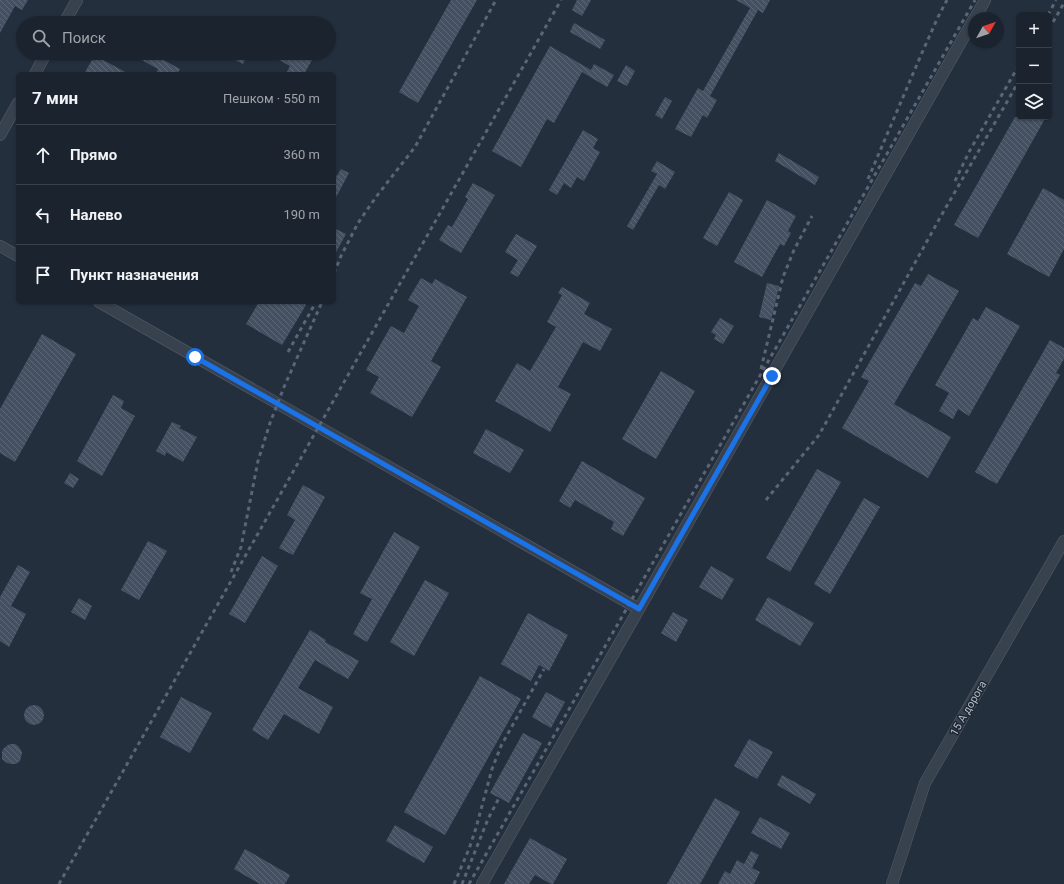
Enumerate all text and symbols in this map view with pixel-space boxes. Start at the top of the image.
north arrow [968,12,1004,48]
map controls [1016,12,1052,120]
button: + [1016,12,1052,48]
search box [16,16,336,60]
icon: search [30,27,52,49]
text: Поиск [62,29,106,47]
button: − [1016,48,1052,84]
button: layers [1016,84,1052,120]
text: 7 мин [32,88,78,108]
text: Пешком · 550 m [223,91,320,106]
icon: ahead [32,144,54,166]
text: Прямо [70,146,117,164]
text: 360 m [283,147,320,162]
icon: left [32,204,54,226]
text: Налево [70,206,122,224]
text: 190 m [283,207,320,222]
icon: arrive [32,264,54,286]
text: Пункт назначения [70,266,199,284]
route start [186,348,204,366]
route end [763,367,781,385]
street label: 15 А дорога [948,679,989,738]

